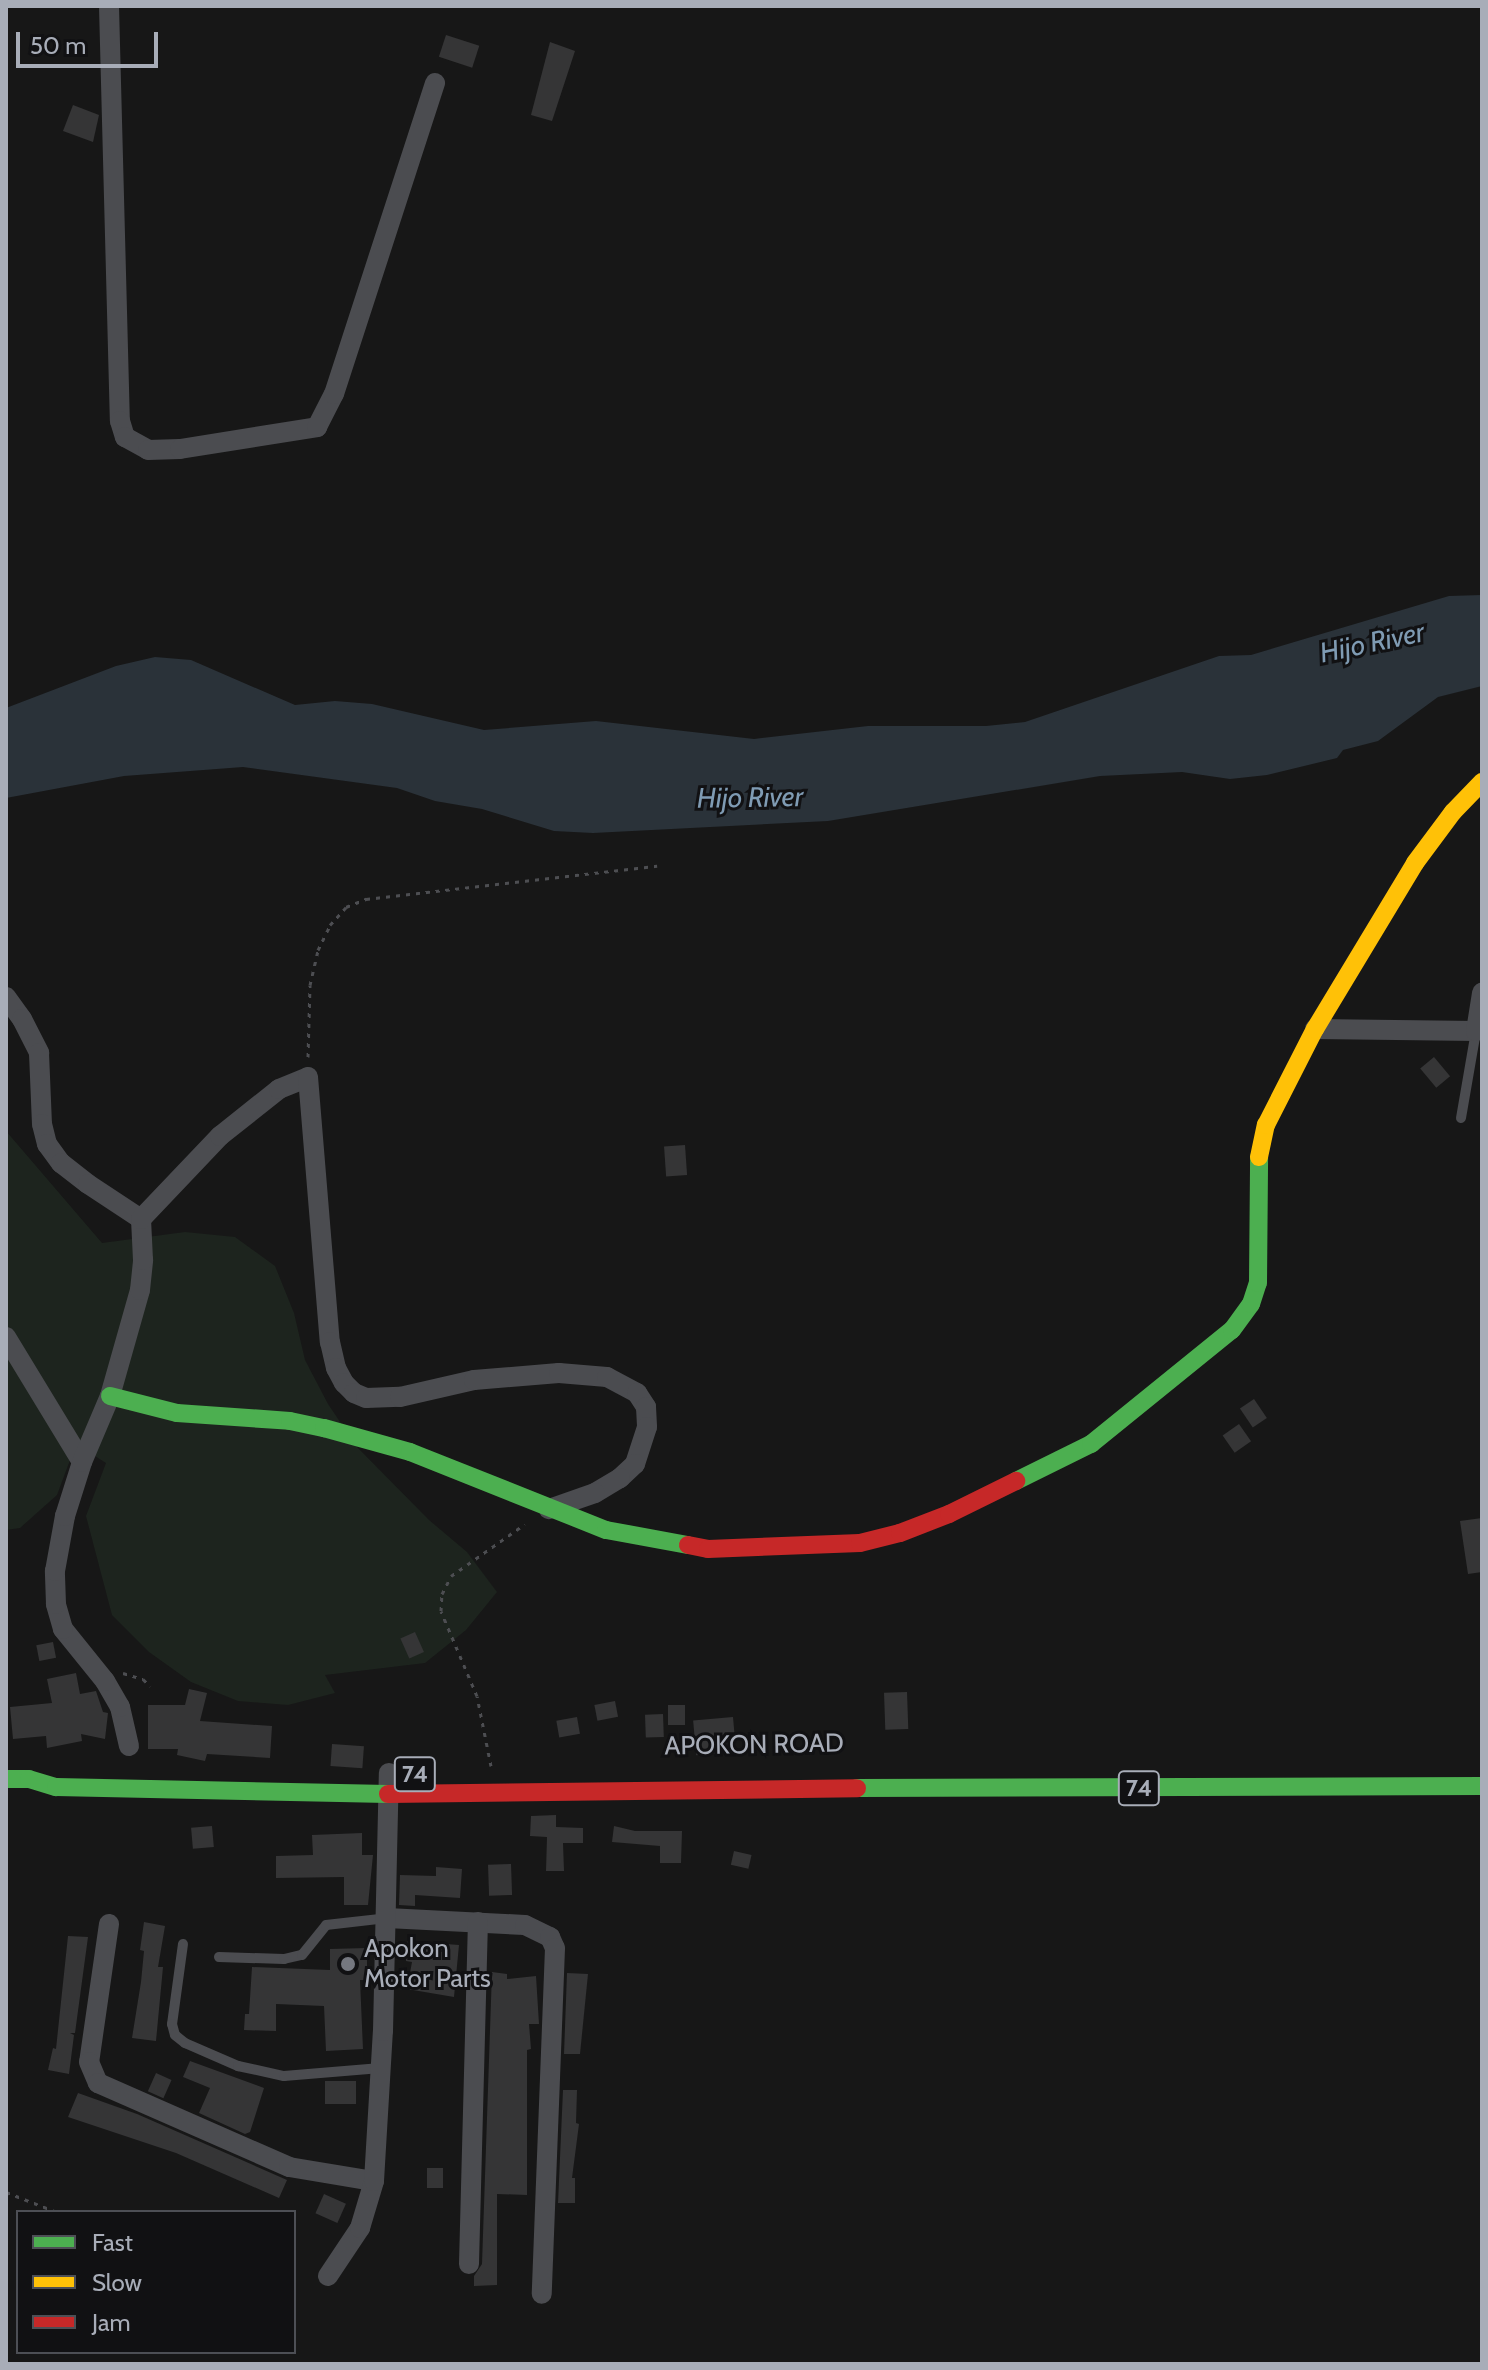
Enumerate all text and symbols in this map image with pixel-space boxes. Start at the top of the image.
scale bar [20,16,162,66]
text: 50 m [30,31,86,60]
water label: Hijo River [1317,615,1427,669]
water label: Hijo River [697,779,803,815]
street label: APOKON ROAD [664,1728,844,1762]
road number: 74 [393,1754,437,1794]
road number: 74 [1117,1768,1161,1808]
place label: Apokon Motor Parts [364,1933,491,1994]
marker: Apokon Motor Parts [339,1955,357,1973]
legend [16,2210,296,2354]
text: Fast [92,2228,133,2257]
text: Slow [92,2268,142,2297]
text: Jam [92,2308,130,2337]

